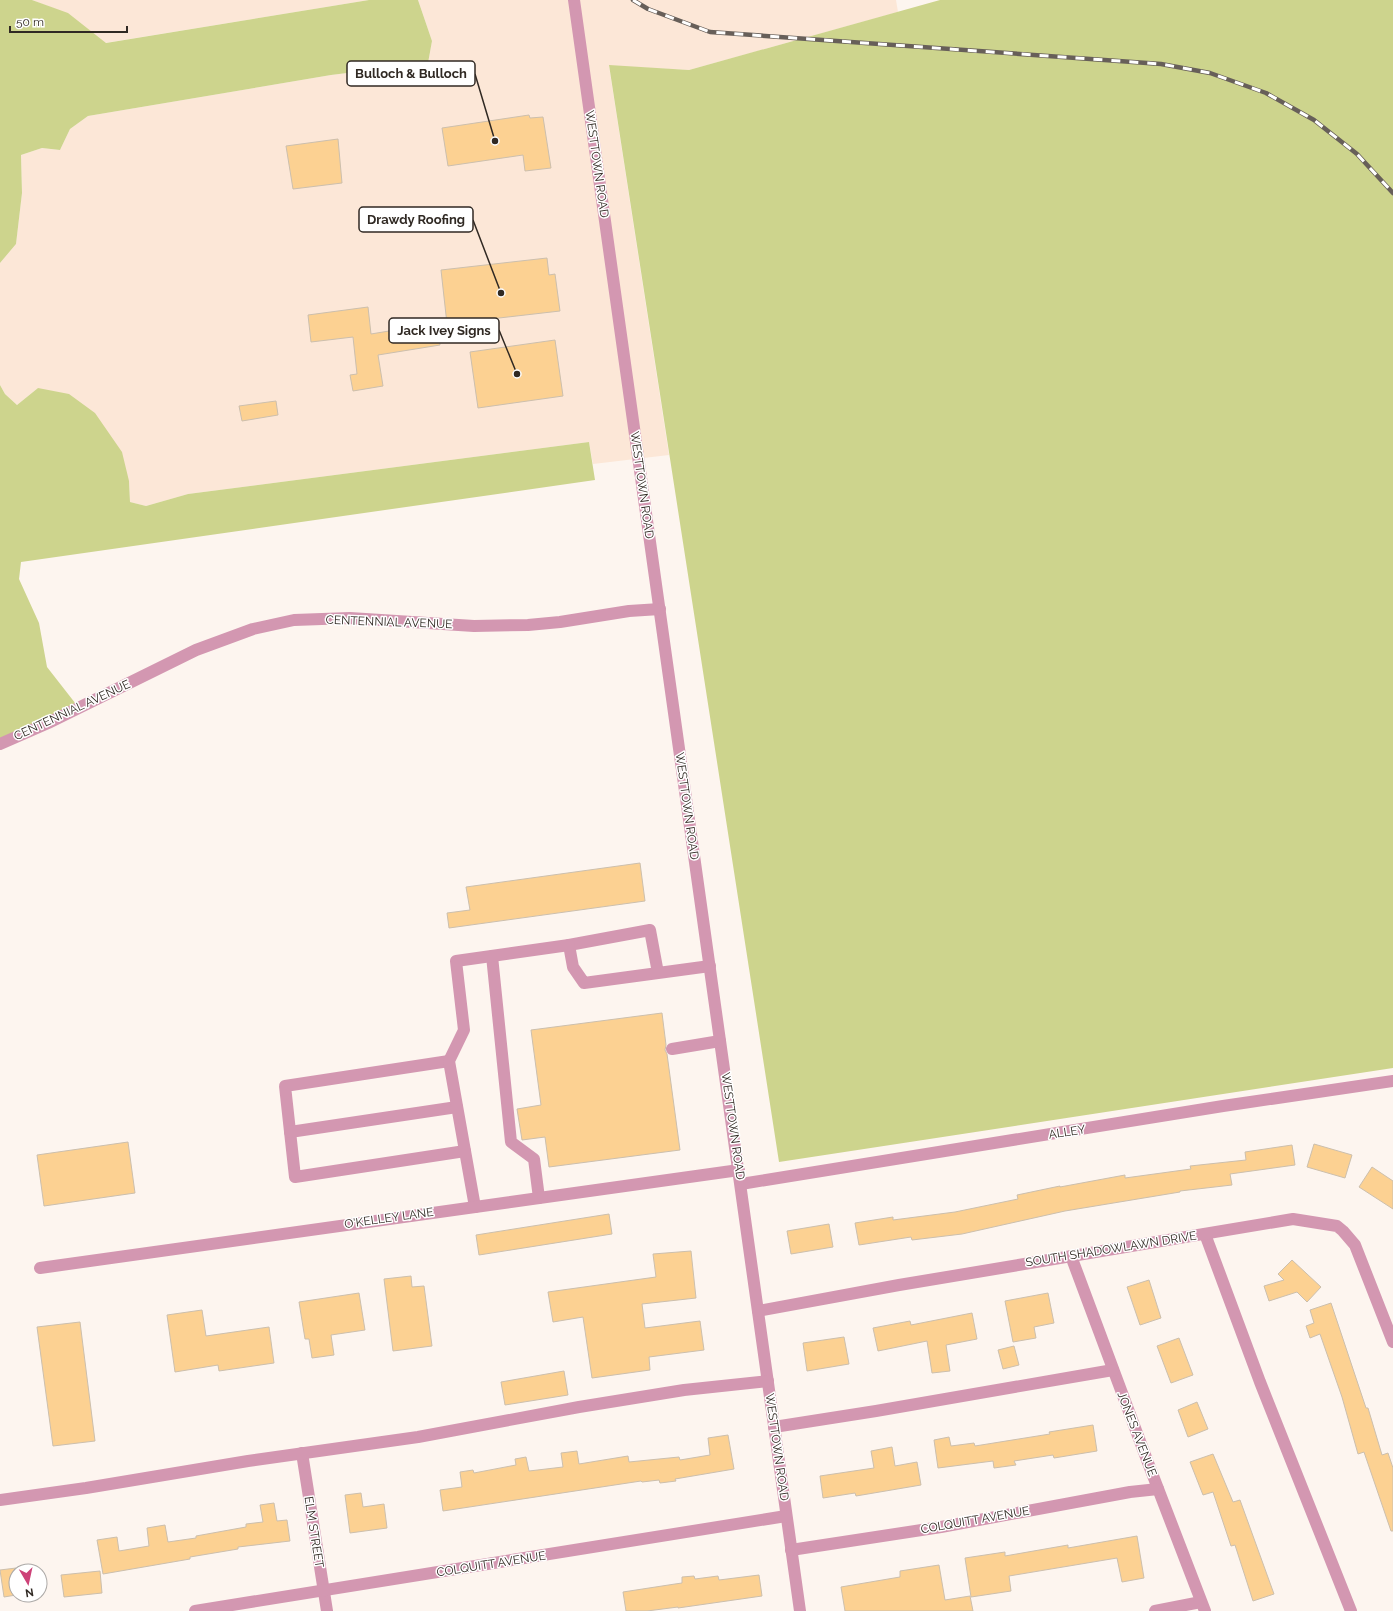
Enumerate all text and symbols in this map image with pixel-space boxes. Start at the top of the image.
scale bar [10,8,127,34]
text: 50 m [16,15,44,29]
callout: Bulloch & Bulloch [347,61,475,86]
text: Bulloch & Bulloch [355,66,467,81]
street label: WESTTOWN ROAD [583,109,612,219]
callout: Drawdy Roofing [359,207,473,232]
text: Drawdy Roofing [367,212,465,227]
callout: Jack Ivey Signs [389,318,499,343]
text: Jack Ivey Signs [397,323,491,338]
street label: WESTTOWN ROAD [628,430,657,540]
street label: CENTENNIAL AVENUE [325,613,453,631]
street label: CENTENNIAL AVENUE [12,677,132,743]
street label: WESTTOWN ROAD [673,751,702,861]
street label: WESTTOWN ROAD [719,1071,748,1181]
street label: ALLEY [1048,1122,1087,1142]
street label: O'KELLEY LANE [344,1205,434,1231]
street label: SOUTH SHADOWLAWN DRIVE [1025,1229,1197,1269]
street label: JONES AVENUE [1114,1390,1160,1478]
street label: WESTTOWN ROAD [763,1392,792,1502]
street label: ELM STREET [301,1495,327,1569]
street label: COLQUITT AVENUE [919,1504,1031,1536]
street label: COLQUITT AVENUE [435,1548,547,1580]
north arrow [8,1563,48,1603]
text: N [24,1585,35,1599]

